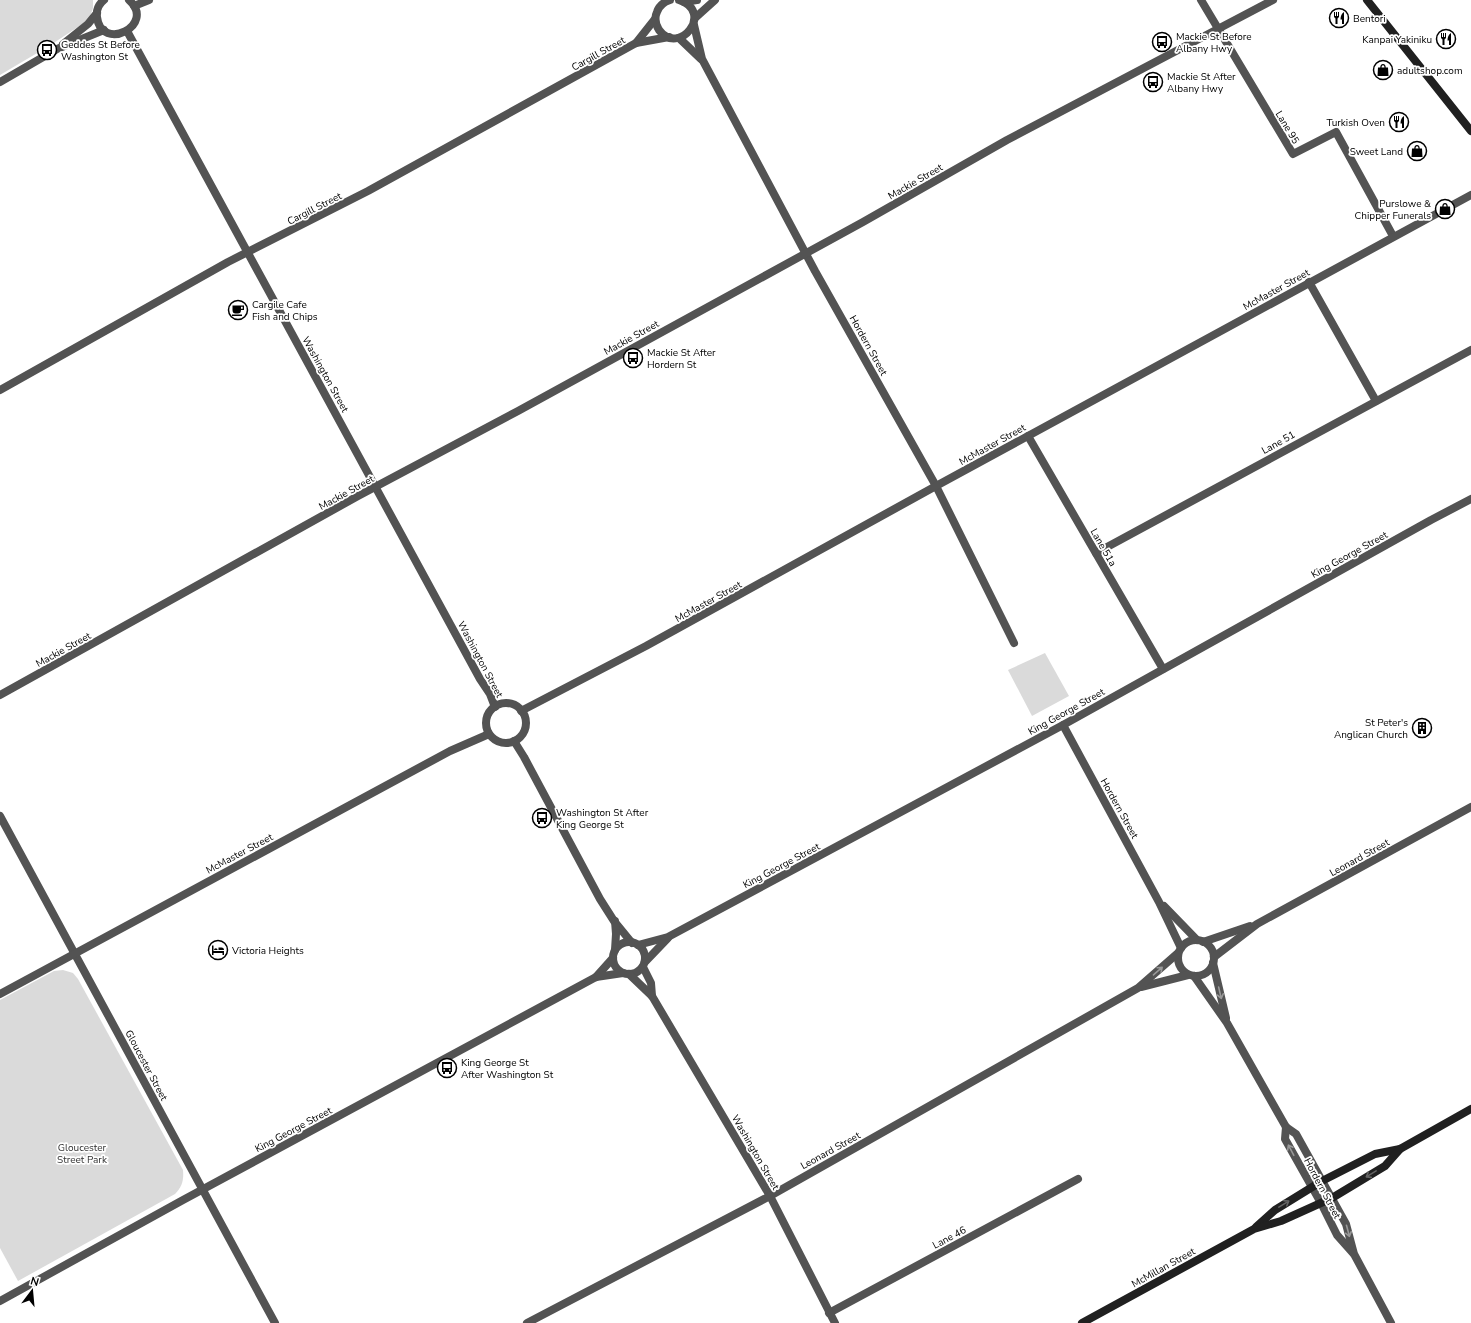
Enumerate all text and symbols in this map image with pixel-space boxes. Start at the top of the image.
restaurant icon: Bentori [1328,7,1350,29]
place label: Bentori [1353,12,1386,26]
restaurant icon: Kanpai Yakiniku [1435,28,1457,50]
place label: Mackie St Before Albany Hwy [1176,30,1252,56]
bus stop icon: Mackie St Before Albany Hwy [1151,31,1173,53]
street label: Cargill Street [569,33,628,74]
place label: Kanpai Yakiniku [1362,33,1432,47]
place label: Geddes St Before Washington St [61,38,140,64]
bus stop icon: Geddes St Before Washington St [36,39,58,61]
shop icon: adultshop.com [1372,59,1394,81]
place label: adultshop.com [1397,64,1463,78]
place label: Mackie St After Albany Hwy [1167,70,1236,96]
bus stop icon: Mackie St After Albany Hwy [1142,71,1164,93]
street label: Lane 95 [1272,108,1302,147]
restaurant icon: Turkish Oven [1388,111,1410,133]
place label: Turkish Oven [1326,116,1385,130]
shop icon: Sweet Land [1406,140,1428,162]
place label: Sweet Land [1350,145,1403,159]
street label: Mackie Street [886,160,946,203]
street label: Cargill Street [285,189,345,229]
place label: Purslowe & Chipper Funerals [1355,197,1431,223]
shop icon: Purslowe & Chipper Funerals [1434,198,1456,220]
street label: McMaster Street [1241,266,1313,314]
place label: Cargile Cafe Fish and Chips [252,298,318,324]
cafe icon: Cargile Cafe Fish and Chips [227,299,249,321]
street label: Hordern Street [846,313,891,379]
street label: Mackie Street [601,317,662,359]
street label: Washington Street [298,334,352,415]
place label: Mackie St After Hordern St [647,346,716,372]
bus stop icon: Mackie St After Hordern St [622,347,644,369]
street label: McMaster Street [957,421,1029,469]
street label: Lane 51 [1259,428,1298,458]
street label: Mackie Street [316,472,377,514]
street label: Lane 51a [1087,526,1120,569]
street label: King George Street [1309,528,1391,582]
street label: McMaster Street [673,578,745,626]
street label: Washington Street [454,619,506,701]
street label: Mackie Street [33,629,94,671]
street label: King George Street [1026,685,1108,739]
place label: St Peter's Anglican Church [1334,716,1408,742]
building icon: St Peter's Anglican Church [1411,717,1433,739]
street label: Hordern Street [1097,776,1142,842]
place label: Washington St After King George St [556,806,649,832]
bus stop icon: Washington St After King George St [531,807,553,829]
street label: McMaster Street [204,830,276,877]
street label: Leonard Street [1327,835,1392,880]
street label: King George Street [740,839,823,892]
hotel icon: Victoria Heights [207,939,229,961]
place label: Victoria Heights [231,944,304,958]
one-way arrow [1153,966,1164,975]
one-way arrow [1217,986,1224,999]
street label: Gloucester Street [122,1028,171,1104]
place label: King George St After Washington St [461,1056,554,1082]
bus stop icon: King George St After Washington St [436,1057,458,1079]
street label: King George Street [252,1103,335,1156]
street label: Washington Street [728,1112,783,1193]
street label: Leonard Street [798,1128,863,1173]
park label: Gloucester Street Park [57,1141,108,1167]
one-way arrow [1287,1144,1294,1156]
street label: Hordern Street [1300,1156,1344,1222]
one-way arrow [1365,1171,1377,1179]
one-way arrow [1278,1200,1290,1208]
street label: Lane 46 [930,1223,969,1253]
one-way arrow [1345,1224,1352,1237]
street label: McMillan Street [1129,1244,1198,1291]
north arrow [12,1271,52,1311]
text: N [29,1274,41,1290]

